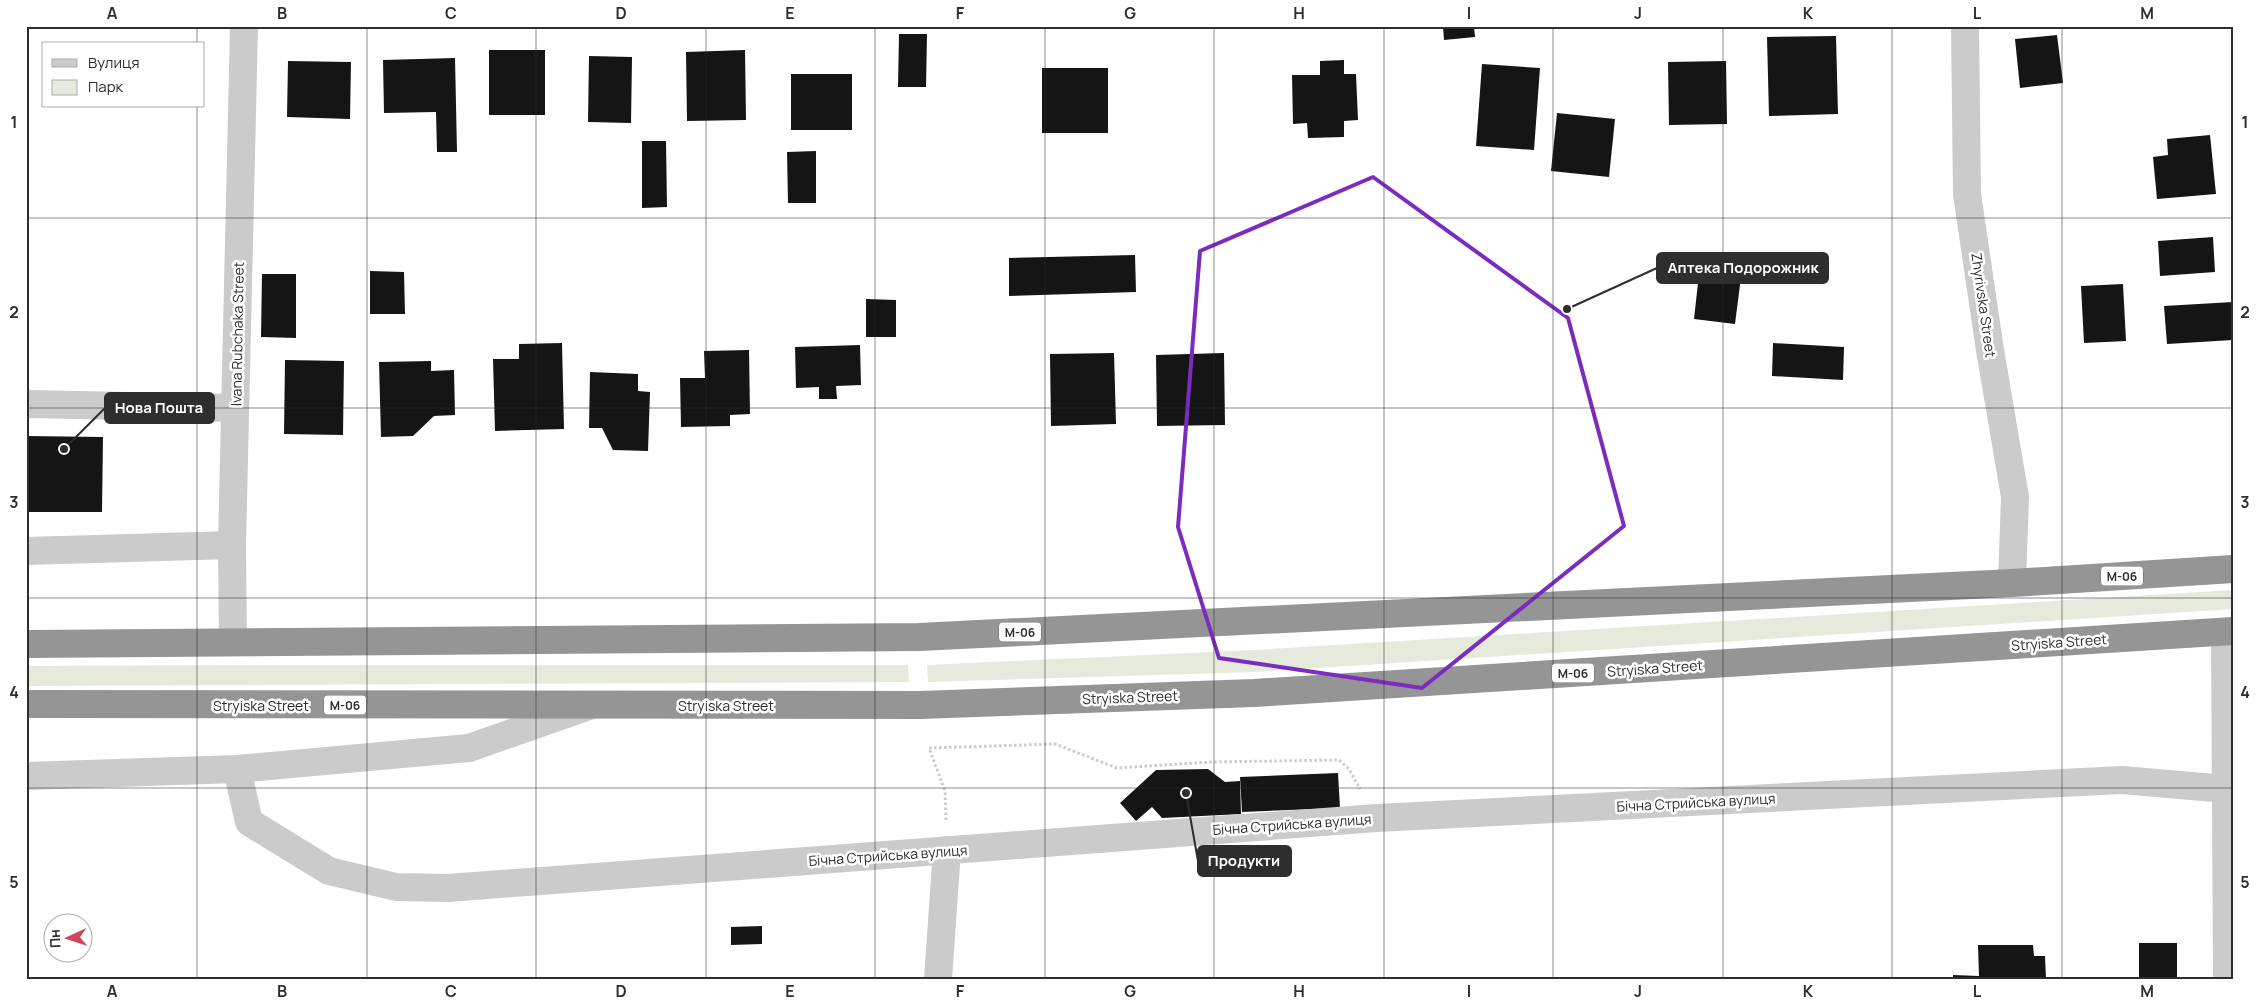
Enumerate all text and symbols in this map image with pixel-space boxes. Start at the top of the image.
text: A [107,2,118,24]
text: B [277,2,287,24]
text: C [445,2,457,24]
text: D [615,2,627,24]
text: E [785,2,795,24]
text: F [956,2,965,24]
text: G [1124,2,1136,24]
text: H [1293,2,1305,24]
text: I [1467,2,1471,24]
text: J [1634,2,1642,24]
text: K [1803,2,1814,24]
text: L [1973,2,1982,24]
text: M [2140,2,2154,24]
legend [42,42,205,108]
text: Вулиця [88,52,140,73]
text: Парк [88,76,124,97]
text: 1 [10,111,18,133]
text: 1 [2241,111,2249,133]
street label: Zhyrivska Street [1967,251,2001,359]
callout: Аптека Подорожник [1657,253,1828,283]
text: Аптека Подорожник [1667,257,1819,278]
street label: Ivana Rubchaka Street [226,261,248,406]
text: 2 [9,301,19,323]
text: 2 [2240,301,2250,323]
callout: Нова Пошта [105,393,214,423]
text: Нова Пошта [115,397,203,418]
text: 3 [9,491,19,513]
text: 3 [2240,491,2250,513]
road number: М-06 [2101,566,2143,586]
road number: М-06 [999,622,1041,642]
street label: Stryiska Street [2011,629,2108,655]
street label: Stryiska Street [1607,655,1704,681]
road number: М-06 [1552,664,1594,682]
text: 4 [9,681,19,703]
text: 4 [2240,681,2250,703]
street label: Stryiska Street [1082,686,1179,708]
street label: Stryiska Street [213,696,309,715]
road number: М-06 [324,696,366,714]
street label: Stryiska Street [678,696,774,715]
street label: Бічна Стрийська вулиця [1616,788,1776,816]
street label: Бічна Стрийська вулиця [1212,809,1372,839]
street label: Бічна Стрийська вулиця [808,840,968,870]
callout: Продукти [1198,846,1291,876]
text: Продукти [1208,850,1280,871]
text: 5 [9,871,19,893]
text: 5 [2240,871,2250,893]
north arrow [42,912,92,962]
text: Пн [45,929,64,949]
text: A [107,980,118,1002]
text: B [277,980,287,1002]
text: C [445,980,457,1002]
text: D [615,980,627,1002]
text: E [785,980,795,1002]
text: F [956,980,965,1002]
text: G [1124,980,1136,1002]
text: H [1293,980,1305,1002]
text: I [1467,980,1471,1002]
text: J [1634,980,1642,1002]
text: K [1803,980,1814,1002]
text: L [1973,980,1982,1002]
text: M [2140,980,2154,1002]

